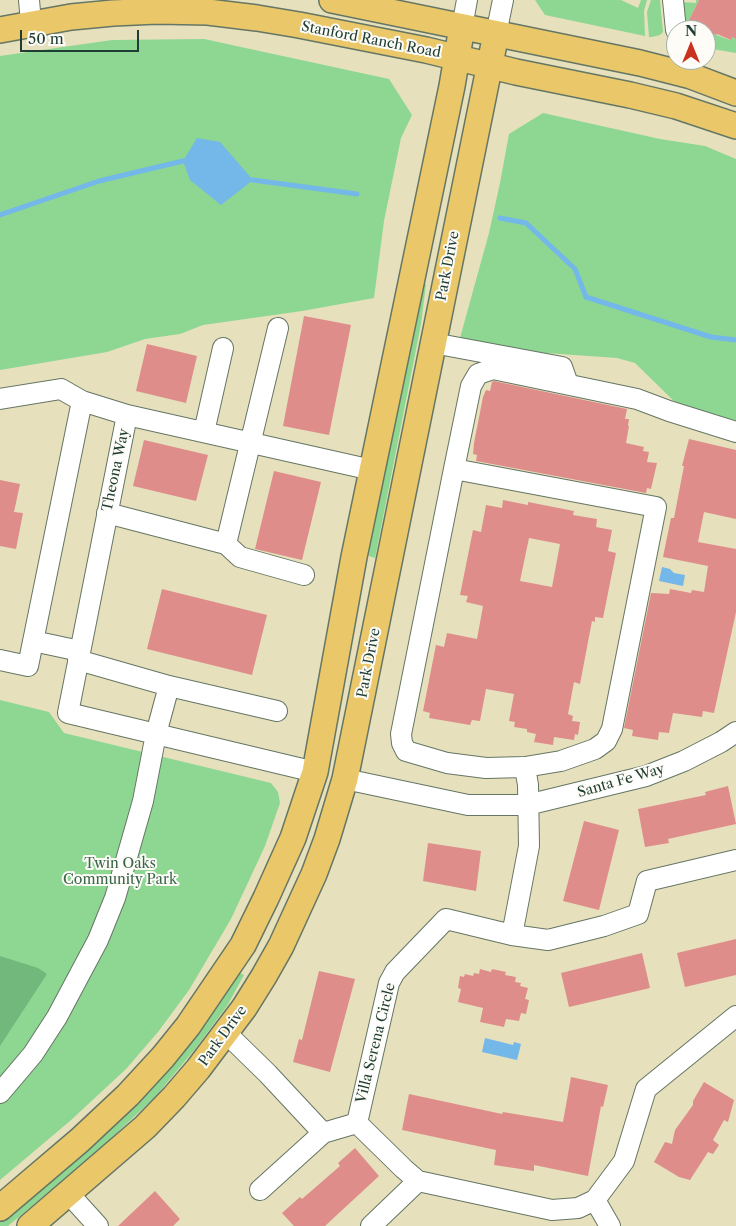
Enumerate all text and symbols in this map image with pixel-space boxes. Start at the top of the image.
street label: Stanford Ranch Road [300,18,442,62]
scale bar [22,20,141,52]
north arrow [666,20,716,70]
text: N [685,22,697,40]
text: 50 m [28,29,64,48]
street label: Park Drive [433,230,463,302]
street label: Theona Way [99,427,133,513]
street label: Park Drive [354,627,384,699]
street label: Santa Fe Way [576,761,666,801]
park label: Twin Oaks Community Park [63,856,177,889]
street label: Villa Serena Circle [353,981,399,1105]
street label: Park Drive [195,1003,251,1069]

